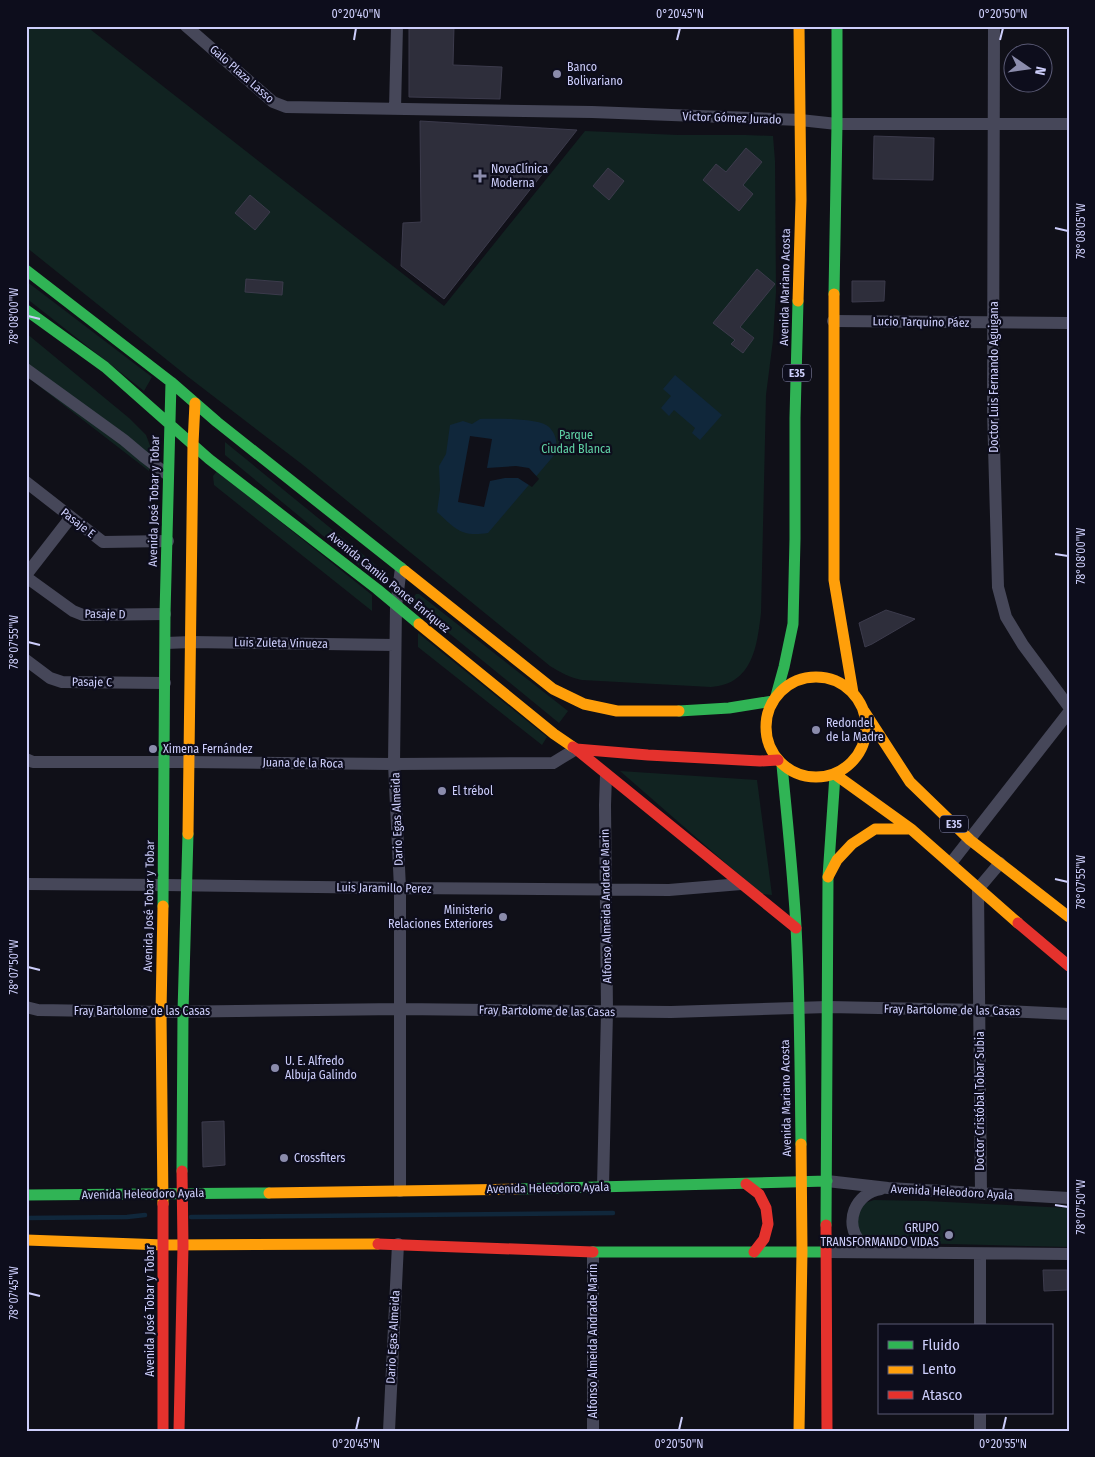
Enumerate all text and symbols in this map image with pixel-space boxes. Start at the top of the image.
text: 0°20'40"N [331,7,381,21]
text: 0°20'45"N [656,7,704,21]
text: 0°20'50"N [978,7,1028,21]
street label: Galo Plaza Lasso [207,42,277,106]
north arrow [1002,42,1052,92]
place label: Banco Bolivariano [567,60,623,88]
text: N [1031,65,1049,77]
marker: Banco Bolivariano [551,68,563,80]
street label: Victor Gómez Jurado [682,109,782,127]
place label: NovaClínica Moderna [491,162,548,190]
marker: NovaClínica Moderna [473,169,487,183]
text: 78°08'05"W [1074,203,1088,259]
street label: Avenida Mariano Acosta [777,228,793,346]
text: 78°08'00"W [7,288,21,344]
street label: Doctor Luis Fernando Aguigana [987,301,1001,453]
street label: Lucio Tarquino Páez [873,314,970,330]
road number: E35 [783,364,811,382]
park label: Parque Ciudad Blanca [541,428,611,456]
street label: Avenida José Tobar y Tobar [146,434,162,567]
street label: Pasaje E [58,505,98,541]
street label: Avenida Camilo Ponce Enriquez [325,528,453,636]
text: 78°08'00"W [1074,528,1088,584]
street label: Pasaje D [84,607,126,621]
text: 78°07'55"W [7,615,21,669]
street label: Luis Zuleta Vinueza [234,635,328,651]
street label: Pasaje C [72,675,112,689]
place label: Redondel de la Madre [826,716,884,744]
marker: Redondel de la Madre [810,724,822,736]
place label: Ximena Fernández [163,742,253,756]
marker: Ximena Fernández [147,743,159,755]
street label: Juana de la Roca [262,755,344,771]
street label: Dario Egas Almeida [388,772,406,866]
place label: El trébol [452,784,493,798]
marker: El trébol [436,785,448,797]
road number: E35 [940,816,968,832]
street label: Alfonso Almeida Andrade Marin [598,829,614,983]
street label: Avenida José Tobar y Tobar [141,839,157,972]
text: 78°07'55"W [1074,855,1088,909]
street label: Luis Jaramillo Perez [336,880,432,896]
place label: Ministerio Relaciones Exteriores [388,903,493,931]
marker: Ministerio Relaciones Exteriores [497,911,509,923]
text: 78°07'50"W [7,940,21,994]
street label: Fray Bartolome de las Casas [884,1002,1020,1018]
street label: Fray Bartolome de las Casas [479,1003,615,1019]
street label: Fray Bartolome de las Casas [74,1004,210,1018]
street label: Doctor Cristóbal Tobar Subia [973,1031,987,1171]
street label: Avenida Mariano Acosta [778,1039,794,1157]
place label: U. E. Alfredo Albuja Galindo [285,1054,357,1082]
marker: U. E. Alfredo Albuja Galindo [269,1062,281,1074]
place label: Crossfiters [294,1151,345,1165]
marker: Crossfiters [278,1152,290,1164]
street label: Avenida Heleodoro Ayala [487,1180,609,1196]
text: 78°07'50"W [1074,1180,1088,1234]
street label: Avenida Heleodoro Ayala [890,1182,1014,1202]
street label: Avenida Heleodoro Ayala [82,1186,204,1202]
place label: GRUPO TRANSFORMANDO VIDAS [820,1221,939,1249]
marker: GRUPO TRANSFORMANDO VIDAS [943,1229,955,1241]
street label: Avenida José Tobar y Tobar [143,1244,157,1377]
street label: Alfonso Almeida Andrade Marin [586,1264,600,1418]
text: 78°07'45"W [7,1266,21,1320]
street label: Dario Egas Almeida [384,1290,402,1384]
legend [878,1324,1052,1414]
text: Fluido [922,1336,960,1354]
text: Lento [922,1360,956,1378]
text: Atasco [922,1386,962,1404]
text: 0°20'45"N [332,1437,380,1451]
text: 0°20'50"N [654,1437,704,1451]
text: 0°20'55"N [979,1437,1027,1451]

